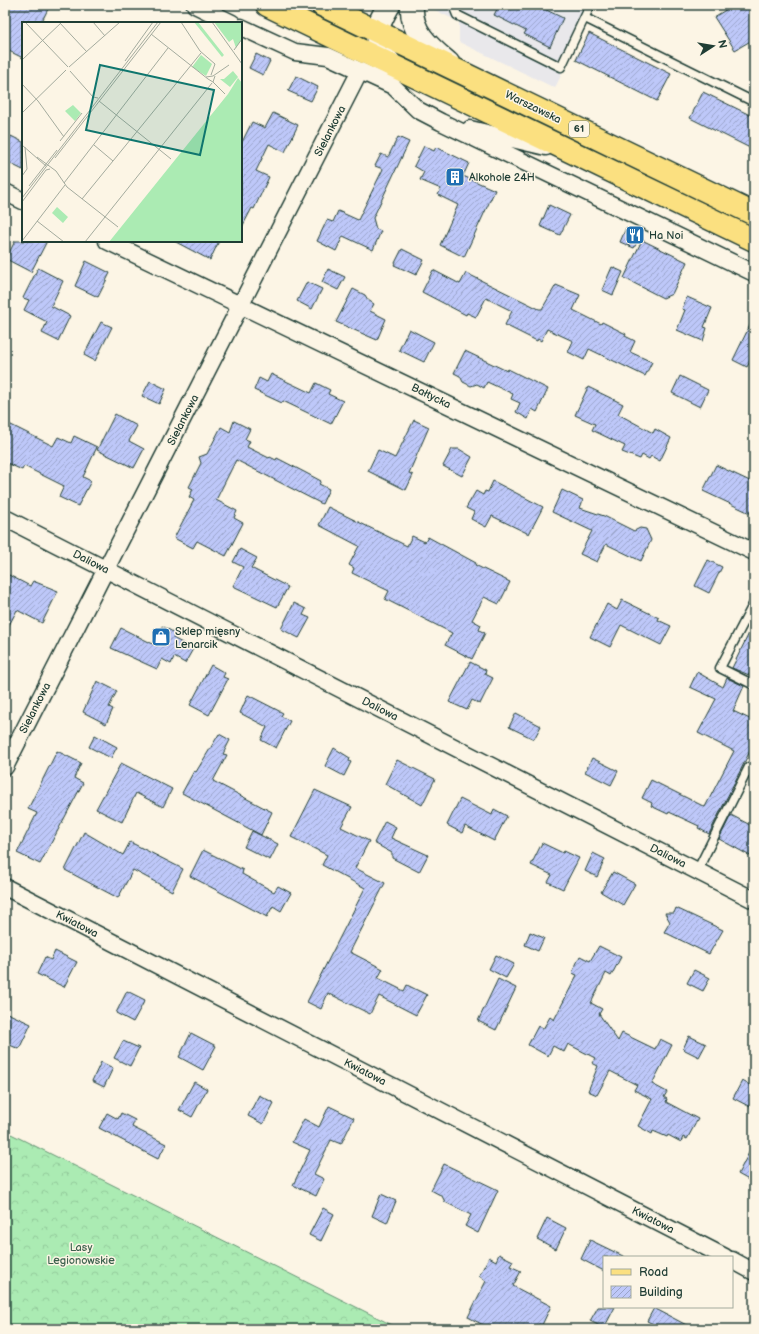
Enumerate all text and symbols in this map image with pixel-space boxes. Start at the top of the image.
inset map [22,22,242,242]
north arrow [693,26,733,66]
text: N [715,39,730,49]
street label: Warszawska [503,88,563,126]
street label: Sielankowa [312,103,348,159]
road number: 61 [569,121,589,137]
building icon: Alkohole 24H [444,166,466,188]
place label: Alkohole 24H [469,171,535,184]
restaurant icon: Ha Noi [624,224,646,246]
place label: Ha Noi [649,229,683,242]
street label: Bałtycka [409,381,453,411]
street label: Sielankowa [165,392,201,448]
street label: Daliowa [71,547,111,577]
place label: Sklep mięsny Lenarcik [175,625,240,651]
shop icon: Sklep mięsny Lenarcik [150,626,172,648]
street label: Sielankowa [17,680,53,736]
street label: Daliowa [360,694,400,724]
street label: Daliowa [648,841,688,871]
street label: Kwiatowa [54,908,100,940]
street label: Kwiatowa [342,1056,388,1088]
street label: Kwiatowa [630,1204,676,1236]
park label: Lasy Legionowskie [47,1241,115,1267]
legend [603,1256,733,1308]
text: Road [639,1265,668,1280]
text: Building [639,1285,683,1300]

